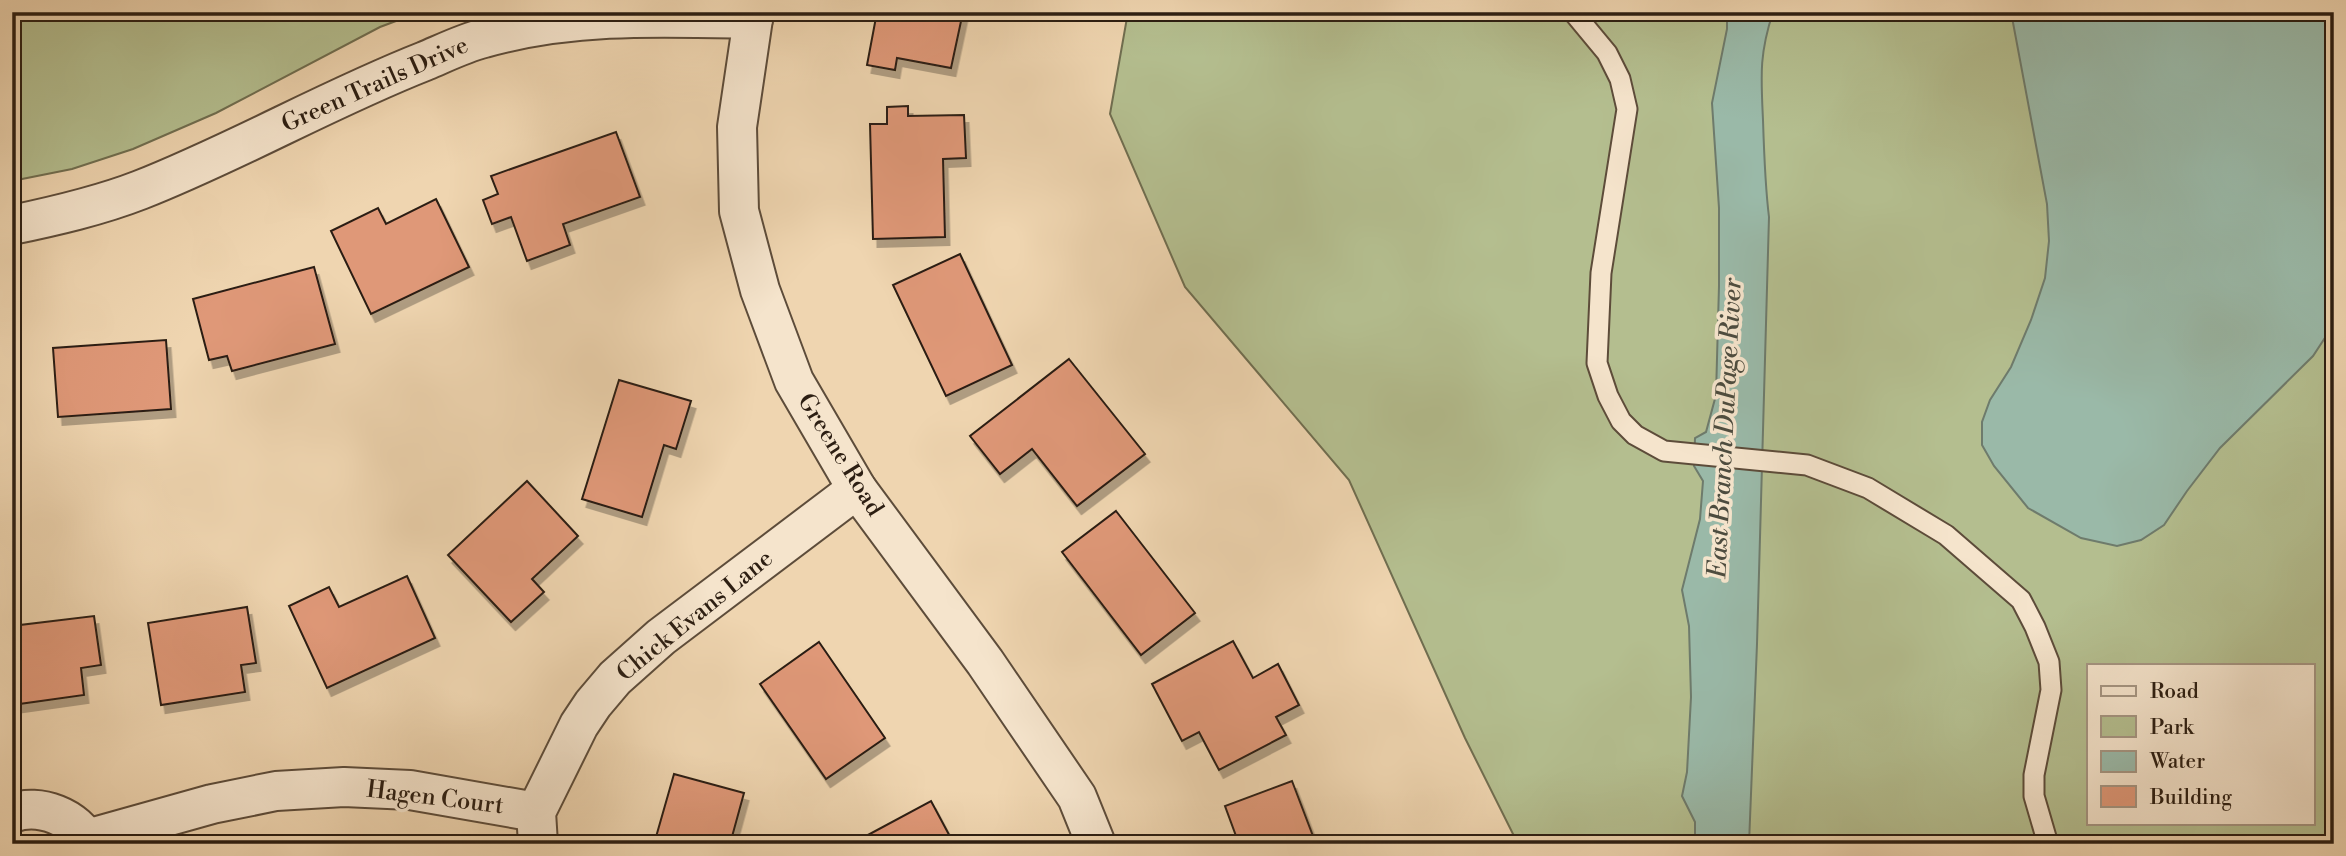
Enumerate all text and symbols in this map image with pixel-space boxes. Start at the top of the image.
street label: Green Trails Drive [277,30,473,140]
water label: East Branch DuPage River [1701,276,1749,580]
street label: Greene Road [790,388,890,522]
street label: Chick Evans Lane [611,544,779,688]
legend [2087,664,2314,824]
text: Road [2150,679,2199,705]
text: Park [2150,715,2195,741]
text: Water [2149,749,2205,775]
street label: Hagen Court [365,775,506,821]
text: Building [2149,785,2232,811]

